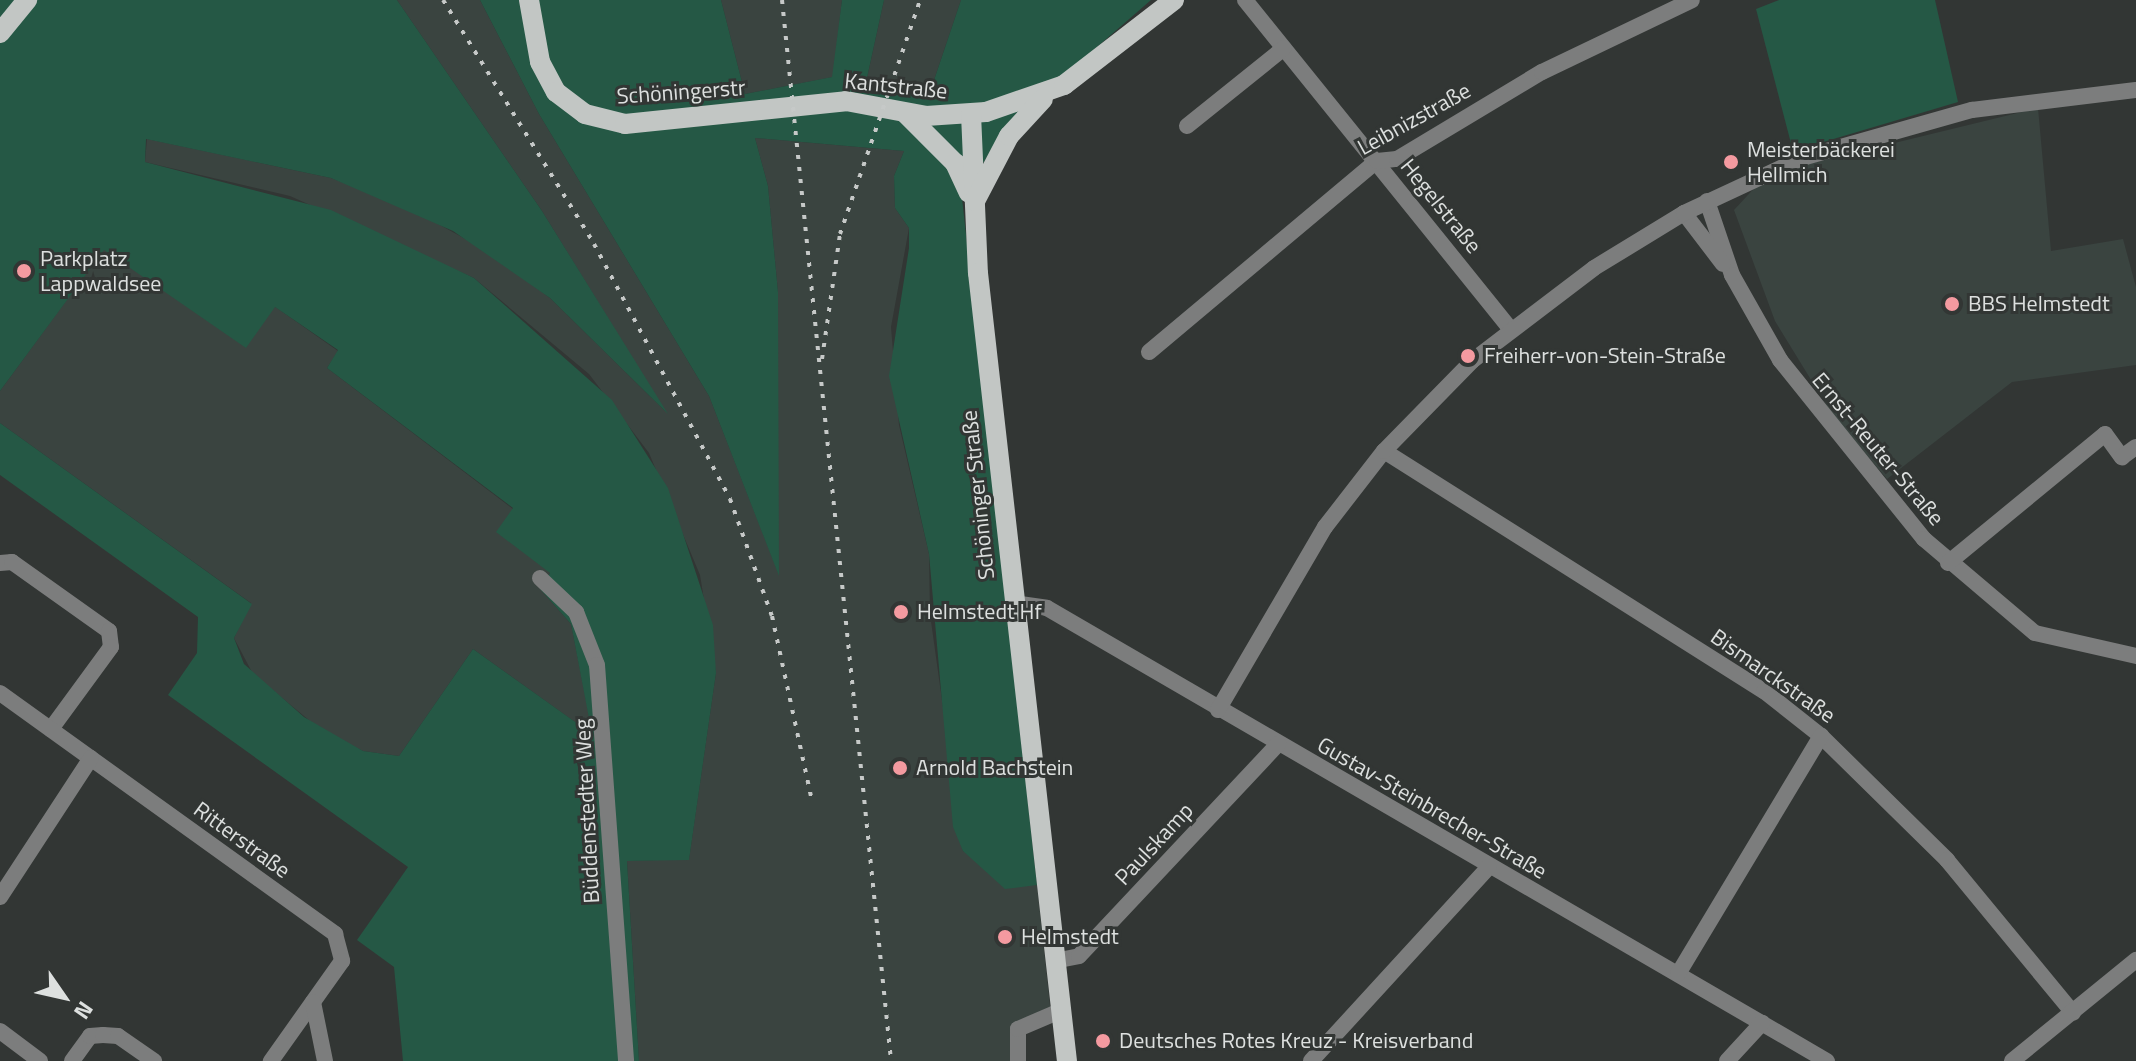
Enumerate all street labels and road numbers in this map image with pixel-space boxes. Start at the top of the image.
street label: Kantstraße [843,67,949,105]
street label: Schöningerstr [616,74,746,110]
street label: Leibnizstraße [1353,77,1475,161]
street label: Hegelstraße [1395,154,1487,258]
street label: Ernst-Reuter-Straße [1806,367,1950,531]
street label: Schöninger Straße [956,409,1000,581]
street label: Bismarckstraße [1706,623,1840,729]
street label: Büddenstedter Weg [569,718,605,904]
street label: Gustav-Steinbrecher-Straße [1313,731,1551,885]
street label: Ritterstraße [189,796,295,884]
street label: Paulskamp [1109,798,1199,890]

